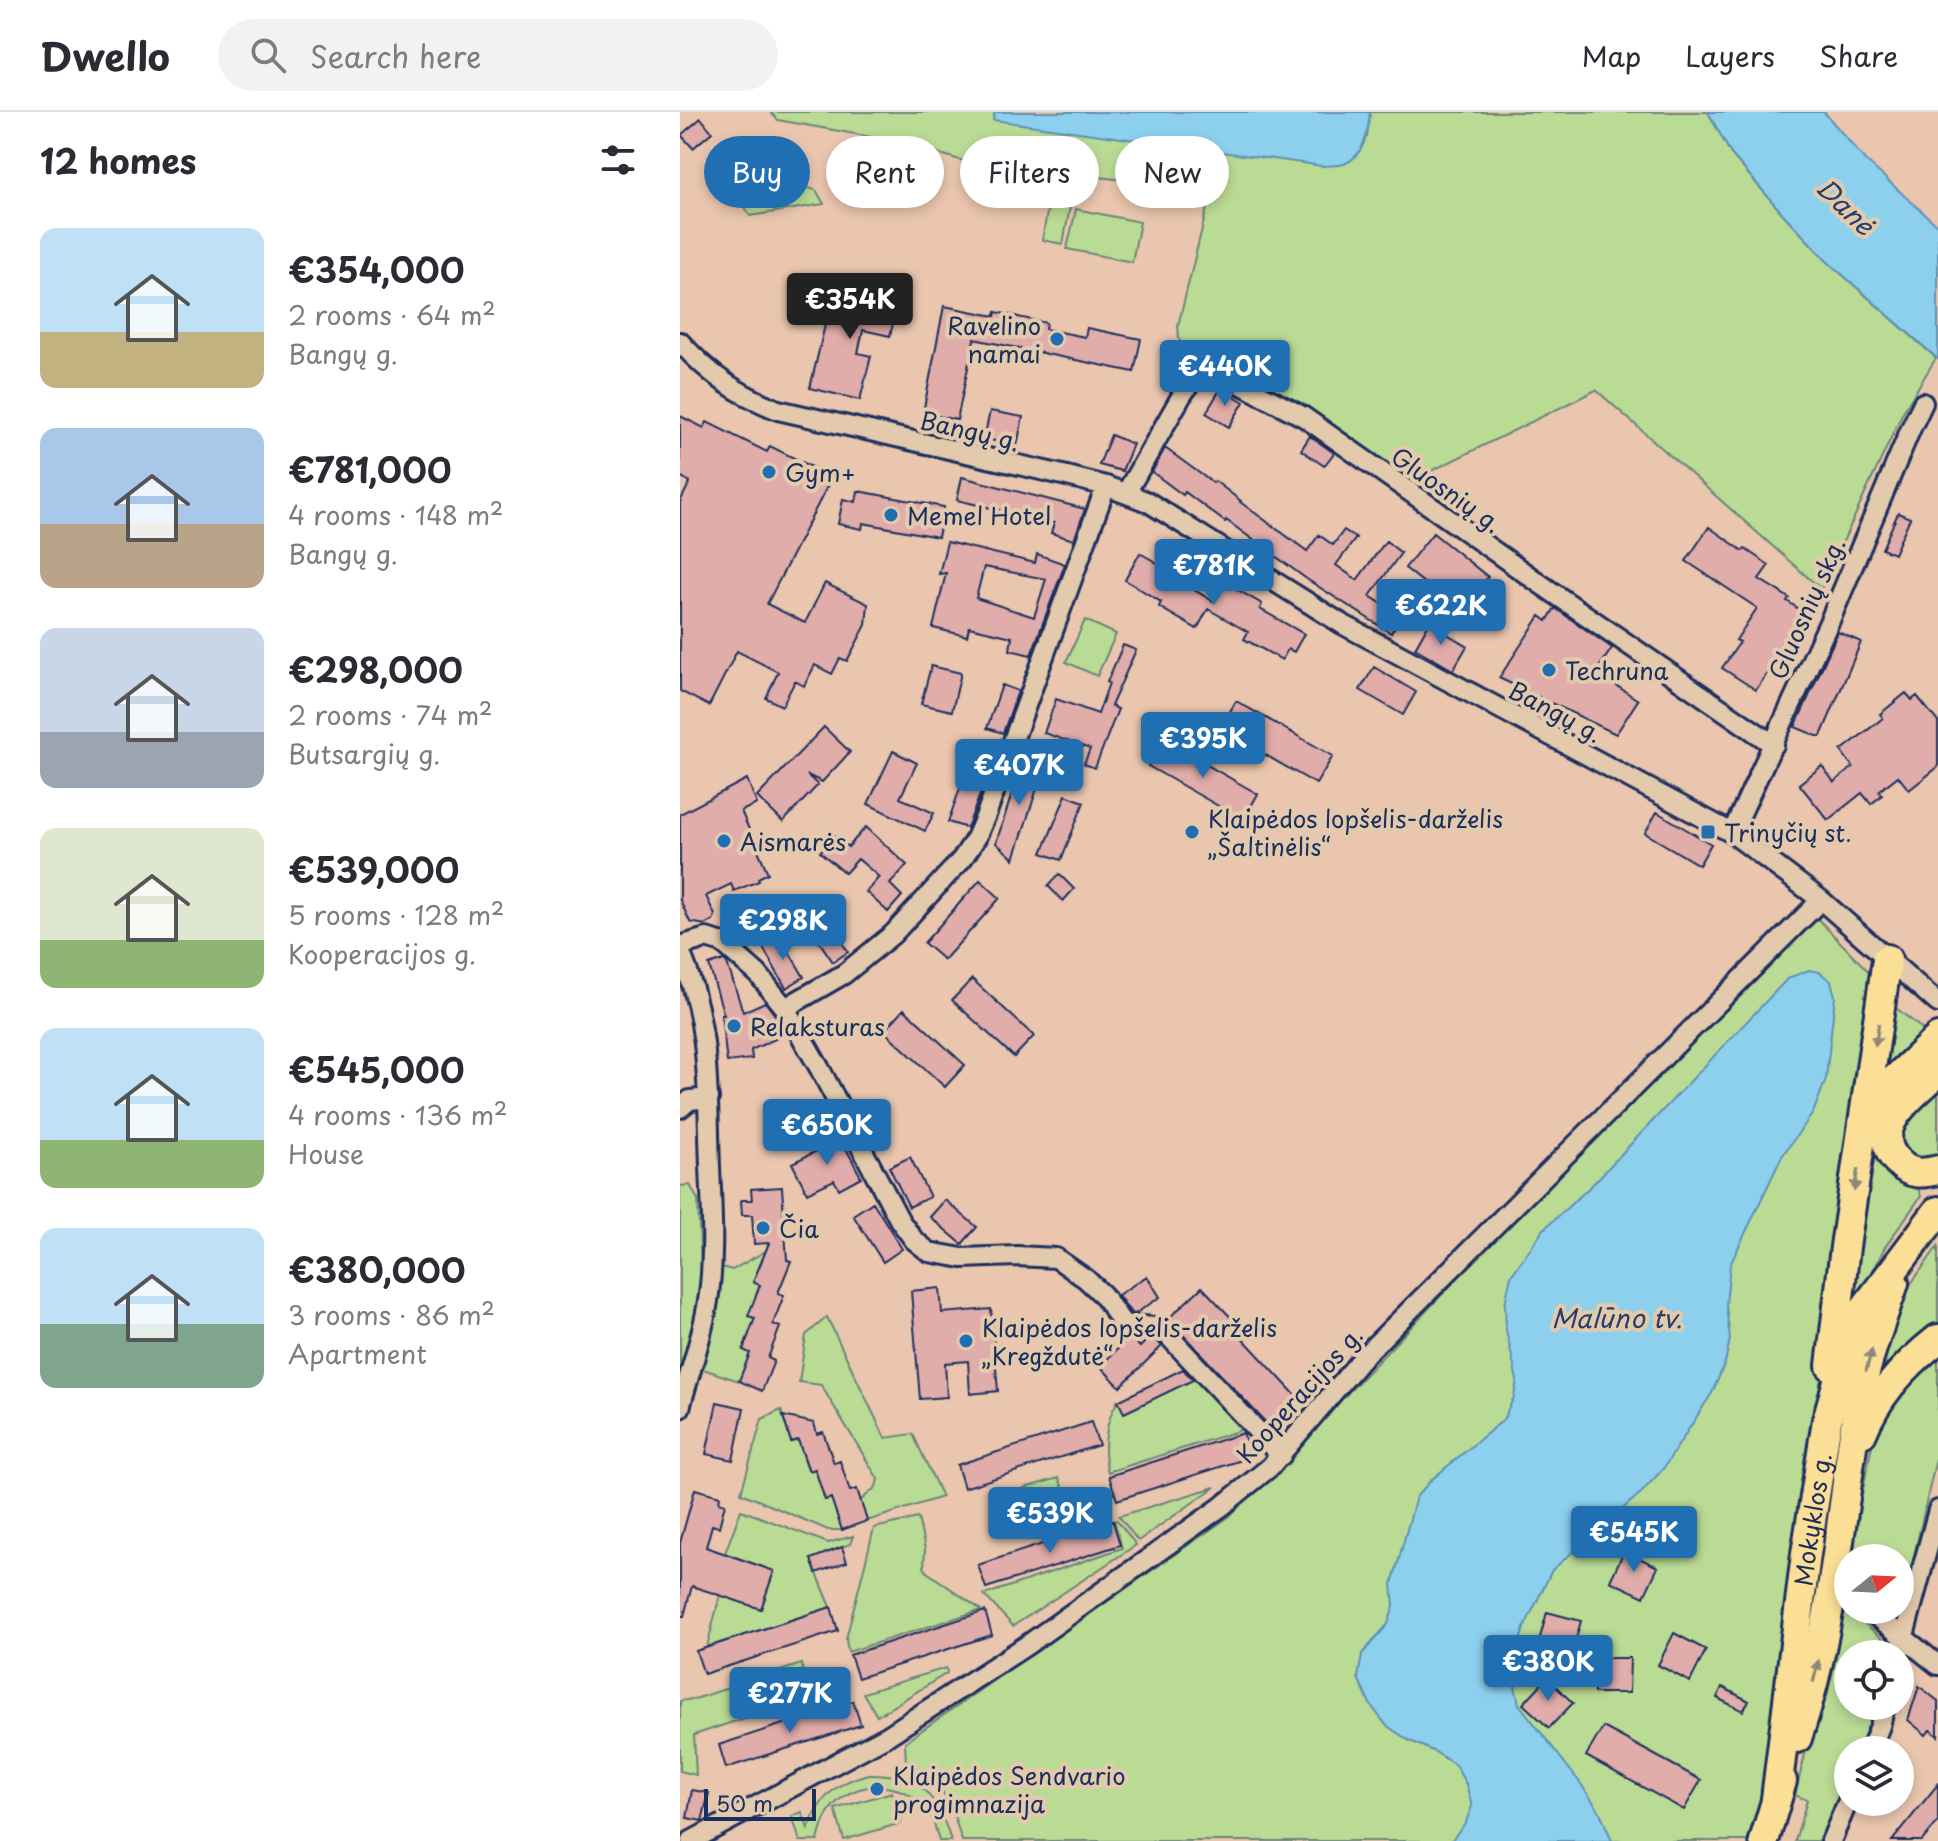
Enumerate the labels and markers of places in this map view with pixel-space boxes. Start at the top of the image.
pin: €354K [794,273,906,341]
place label: Ravelino namai [947,307,1041,371]
marker: Ravelino namai [1048,330,1066,348]
pin: €440K [1169,340,1281,408]
place label: Gym+ [785,454,856,490]
marker: Gym+ [760,463,778,481]
place label: Memel Hotel [907,497,1051,533]
marker: Memel Hotel [882,506,900,524]
pin: €781K [1158,539,1270,607]
pin: €622K [1385,579,1497,647]
place label: Techruna [1565,652,1669,688]
marker: Techruna [1540,661,1558,679]
pin: €395K [1147,712,1259,780]
pin: €407K [963,739,1075,807]
place label: Klaipėdos lopšelis-darželis „Šaltinėlis“ [1208,800,1503,864]
place label: Trinyčių st. [1724,814,1852,850]
place label: Aismarės [740,823,846,859]
marker: Klaipėdos lopšelis-darželis „Šaltinėlis“ [1183,823,1201,841]
marker: Trinyčių st. [1699,823,1717,841]
marker: Aismarės [715,832,733,850]
pin: €298K [727,894,839,962]
place label: Relaksturas [750,1008,885,1044]
marker: Relaksturas [725,1017,743,1035]
pin: €650K [771,1099,883,1167]
place label: Čia [779,1210,819,1246]
marker: Čia [754,1219,772,1237]
place label: Klaipėdos lopšelis-darželis „Kregždutė“ [982,1309,1277,1373]
marker: Klaipėdos lopšelis-darželis „Kregždutė“ [957,1332,975,1350]
pin: €539K [994,1487,1106,1555]
pin: €545K [1578,1506,1690,1574]
pin: €380K [1492,1635,1604,1703]
pin: €277K [734,1667,846,1735]
place label: Klaipėdos Sendvario progimnazija [893,1757,1125,1821]
marker: Klaipėdos Sendvario progimnazija [868,1780,886,1798]

